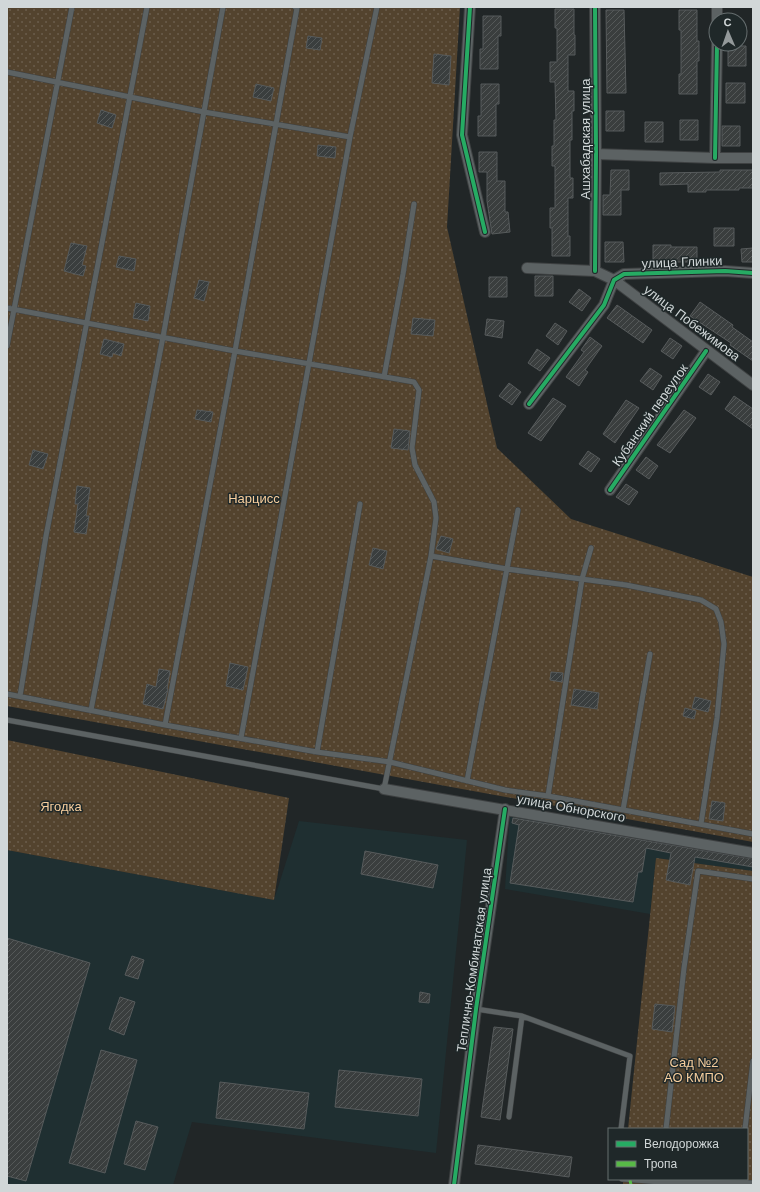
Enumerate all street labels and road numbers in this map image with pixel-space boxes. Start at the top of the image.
street label: Ашхабадская улица [578,78,593,199]
street label: улица Глинки [641,253,723,271]
street label: улица Побежимова [641,282,744,364]
street label: Кубанский переулок [609,361,691,469]
street label: улица Обнорского [516,791,626,825]
street label: Теплично-Комбинатская улица [454,866,494,1053]

